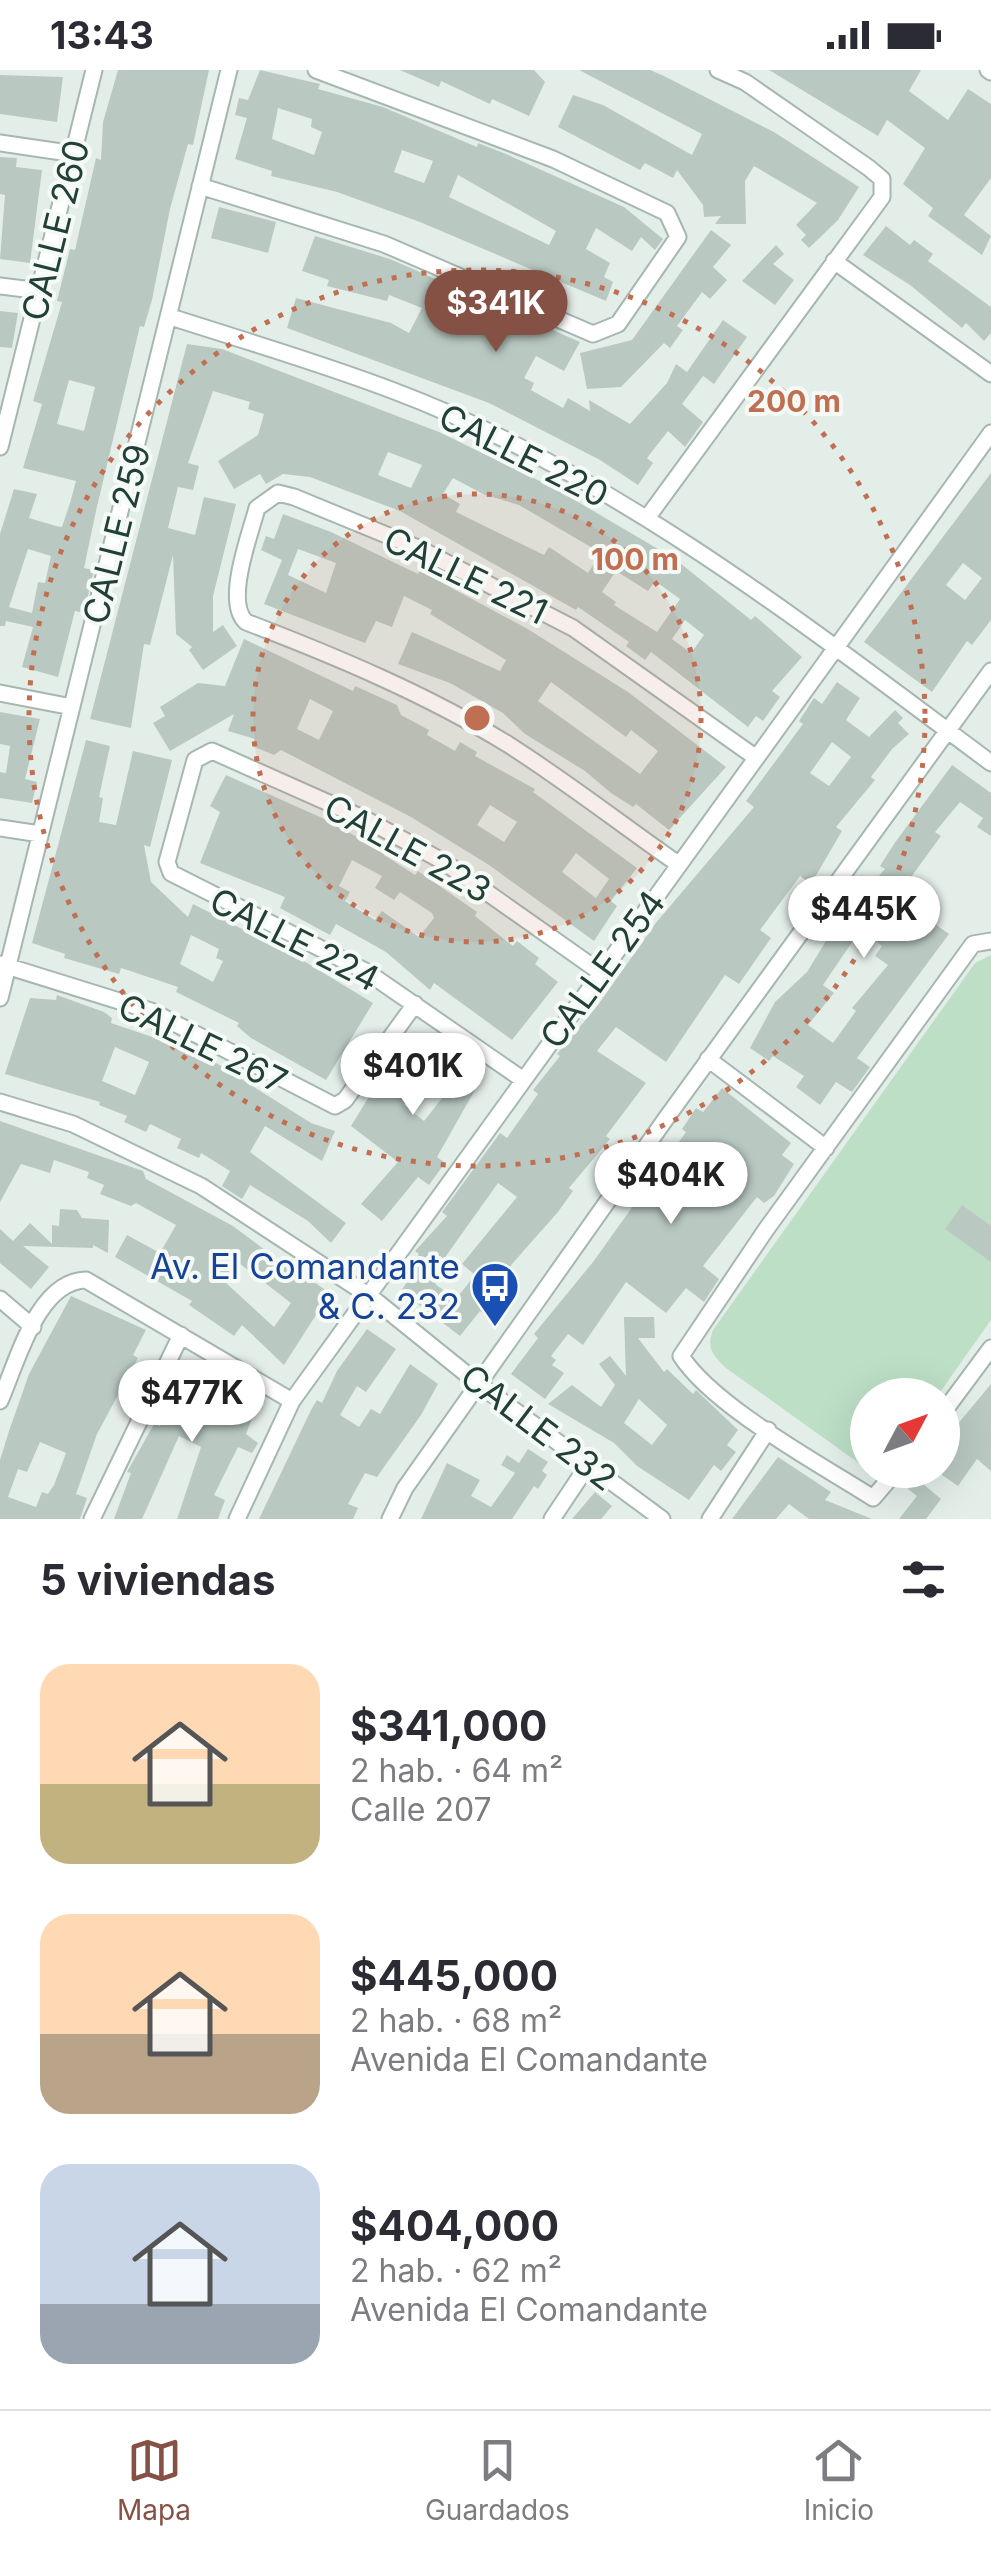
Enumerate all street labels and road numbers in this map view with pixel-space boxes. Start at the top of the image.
street label: CALLE 260 [12,135,98,325]
street label: CALLE 220 [432,394,616,516]
street label: CALLE 259 [73,440,159,628]
street label: CALLE 221 [378,517,554,633]
street label: CALLE 223 [317,785,499,911]
street label: CALLE 224 [203,878,387,1000]
street label: CALLE 254 [531,882,673,1056]
street label: CALLE 267 [112,984,294,1102]
street label: CALLE 232 [453,1355,625,1499]

